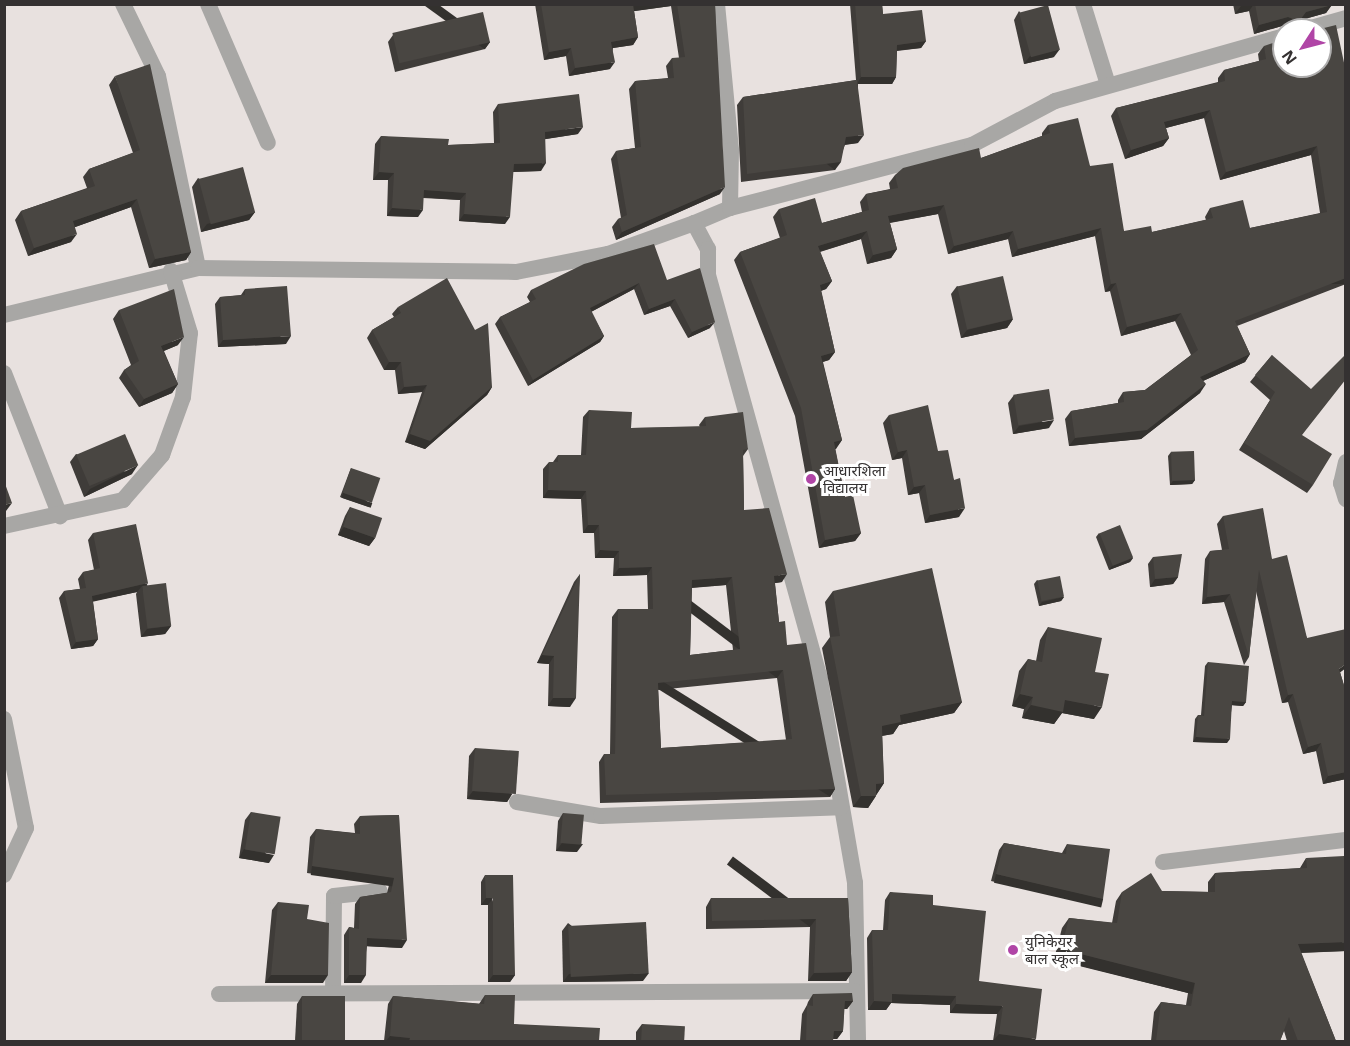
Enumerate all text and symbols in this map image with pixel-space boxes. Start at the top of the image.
north arrow [1272,18,1332,78]
text: N [1276,46,1302,69]
place label: आधारशिला विद्यालय [823,461,886,496]
marker: आधारशिला विद्यालय [804,472,818,486]
place label: युनिकेयर बाल स्कूल [1025,932,1079,967]
marker: युनिकेयर बाल स्कूल [1006,943,1020,957]

